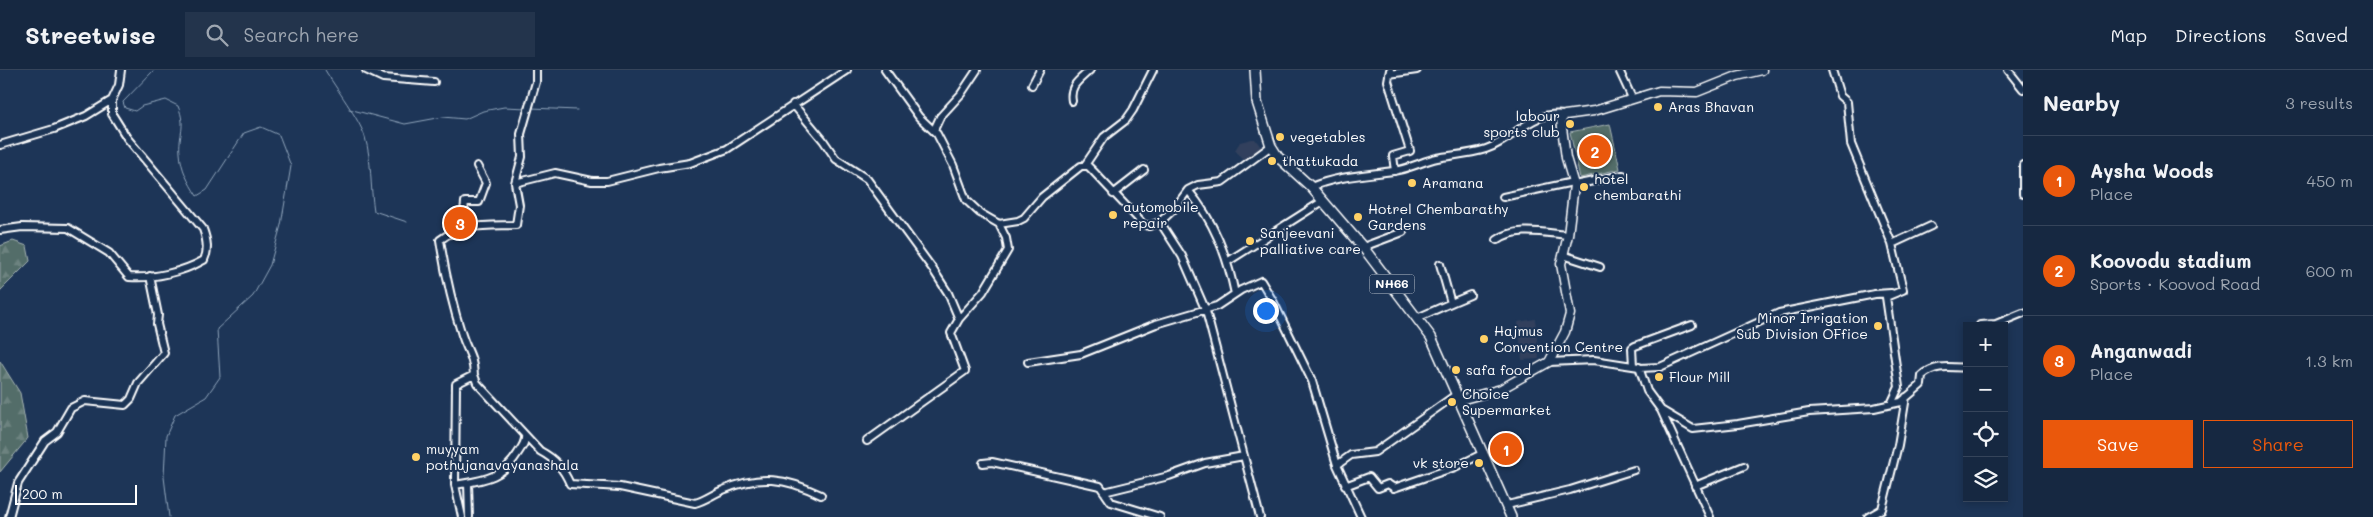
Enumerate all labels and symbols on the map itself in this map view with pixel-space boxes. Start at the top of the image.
place label: Aras Bhavan [1668,97,1754,116]
marker: Aras Bhavan [1652,101,1664,113]
place label: labour sports club [1483,106,1560,141]
marker: labour sports club [1564,118,1576,130]
place label: vegetables [1290,127,1366,146]
marker: vegetables [1274,131,1286,143]
pin: 2 [1579,132,1611,170]
place label: thattukada [1282,151,1359,170]
marker: thattukada [1266,155,1278,167]
place label: hotel chembarathi [1594,169,1682,204]
place label: Aramana [1422,173,1484,192]
marker: Aramana [1406,177,1418,189]
marker: hotel chembarathi [1578,181,1590,193]
place label: automobile repair [1123,197,1199,232]
place label: Hotrel Chembarathy Gardens [1368,199,1509,234]
pin: 3 [444,204,476,242]
marker: automobile repair [1107,209,1119,221]
marker: Hotrel Chembarathy Gardens [1352,211,1364,223]
place label: Sanjeevani palliative care [1260,223,1361,258]
marker: Sanjeevani palliative care [1244,235,1256,247]
road number: NH66 [1370,274,1414,293]
your location [1253,298,1279,324]
place label: Minor Irrigation Sub Division OFfice [1736,308,1868,343]
marker: Minor Irrigation Sub Division OFfice [1872,320,1884,332]
place label: Hajmus Convention Centre [1494,321,1623,356]
marker: Hajmus Convention Centre [1478,333,1490,345]
place label: safa food [1466,360,1531,379]
marker: safa food [1450,364,1462,376]
place label: Flour Mill [1669,367,1730,386]
marker: Flour Mill [1653,371,1665,383]
place label: Choice Supermarket [1462,384,1551,419]
marker: Choice Supermarket [1446,396,1458,408]
pin: 1 [1490,430,1522,468]
place label: muyyam pothujanavayanashala [426,439,579,474]
marker: muyyam pothujanavayanashala [410,451,422,463]
place label: vk store [1413,453,1469,472]
marker: vk store [1473,457,1485,469]
scale bar [15,482,138,505]

